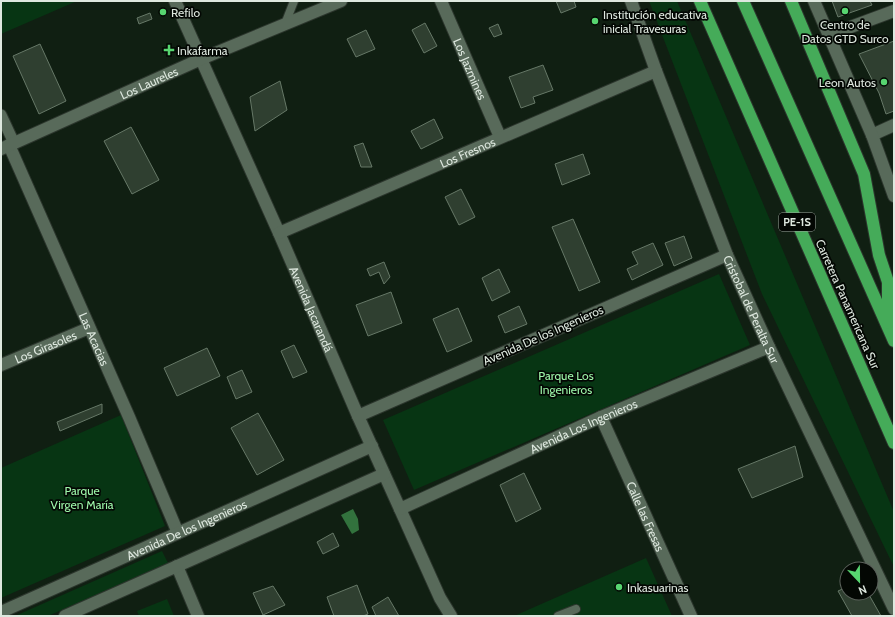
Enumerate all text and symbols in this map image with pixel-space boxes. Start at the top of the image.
place label: Refilo [171,5,200,20]
marker: Centro de Datos GTD Surco [840,6,850,16]
marker: Refilo [158,7,168,17]
place label: Institución educativa inicial Travesuras [603,7,707,36]
marker: Institución educativa inicial Travesuras [590,16,600,26]
place label: Centro de Datos GTD Surco [801,17,889,46]
street label: Los Jazmines [451,36,490,102]
place label: Inkafarma [177,43,228,58]
marker: Inkafarma [164,45,174,55]
street label: Los Laureles [117,63,180,102]
place label: Leon Autos [819,75,876,90]
marker: Leon Autos [879,77,889,87]
street label: Los Fresnos [437,134,497,171]
road number: PE-1S [779,213,815,231]
street label: Carretera Panamericana Sur [813,237,883,371]
street label: Cristobal de Peralta Sur [720,253,783,366]
street label: Avenida Jacarandá [287,264,337,354]
street label: Avenida De los Ingenieros [480,302,606,368]
street label: Las Acacias [76,310,113,368]
street label: Los Girasoles [12,327,78,366]
park label: Parque Los Ingenieros [538,368,594,397]
street label: Avenida Los Ingenieros [527,395,639,456]
street label: Calle las Fresas [624,479,668,554]
park label: Parque Virgen María [50,483,114,512]
street label: Avenida De los Ingenieros [124,496,249,563]
north arrow [839,561,879,601]
place label: Inkasuarinas [627,580,689,595]
marker: Inkasuarinas [614,582,624,592]
text: N [857,582,869,598]

